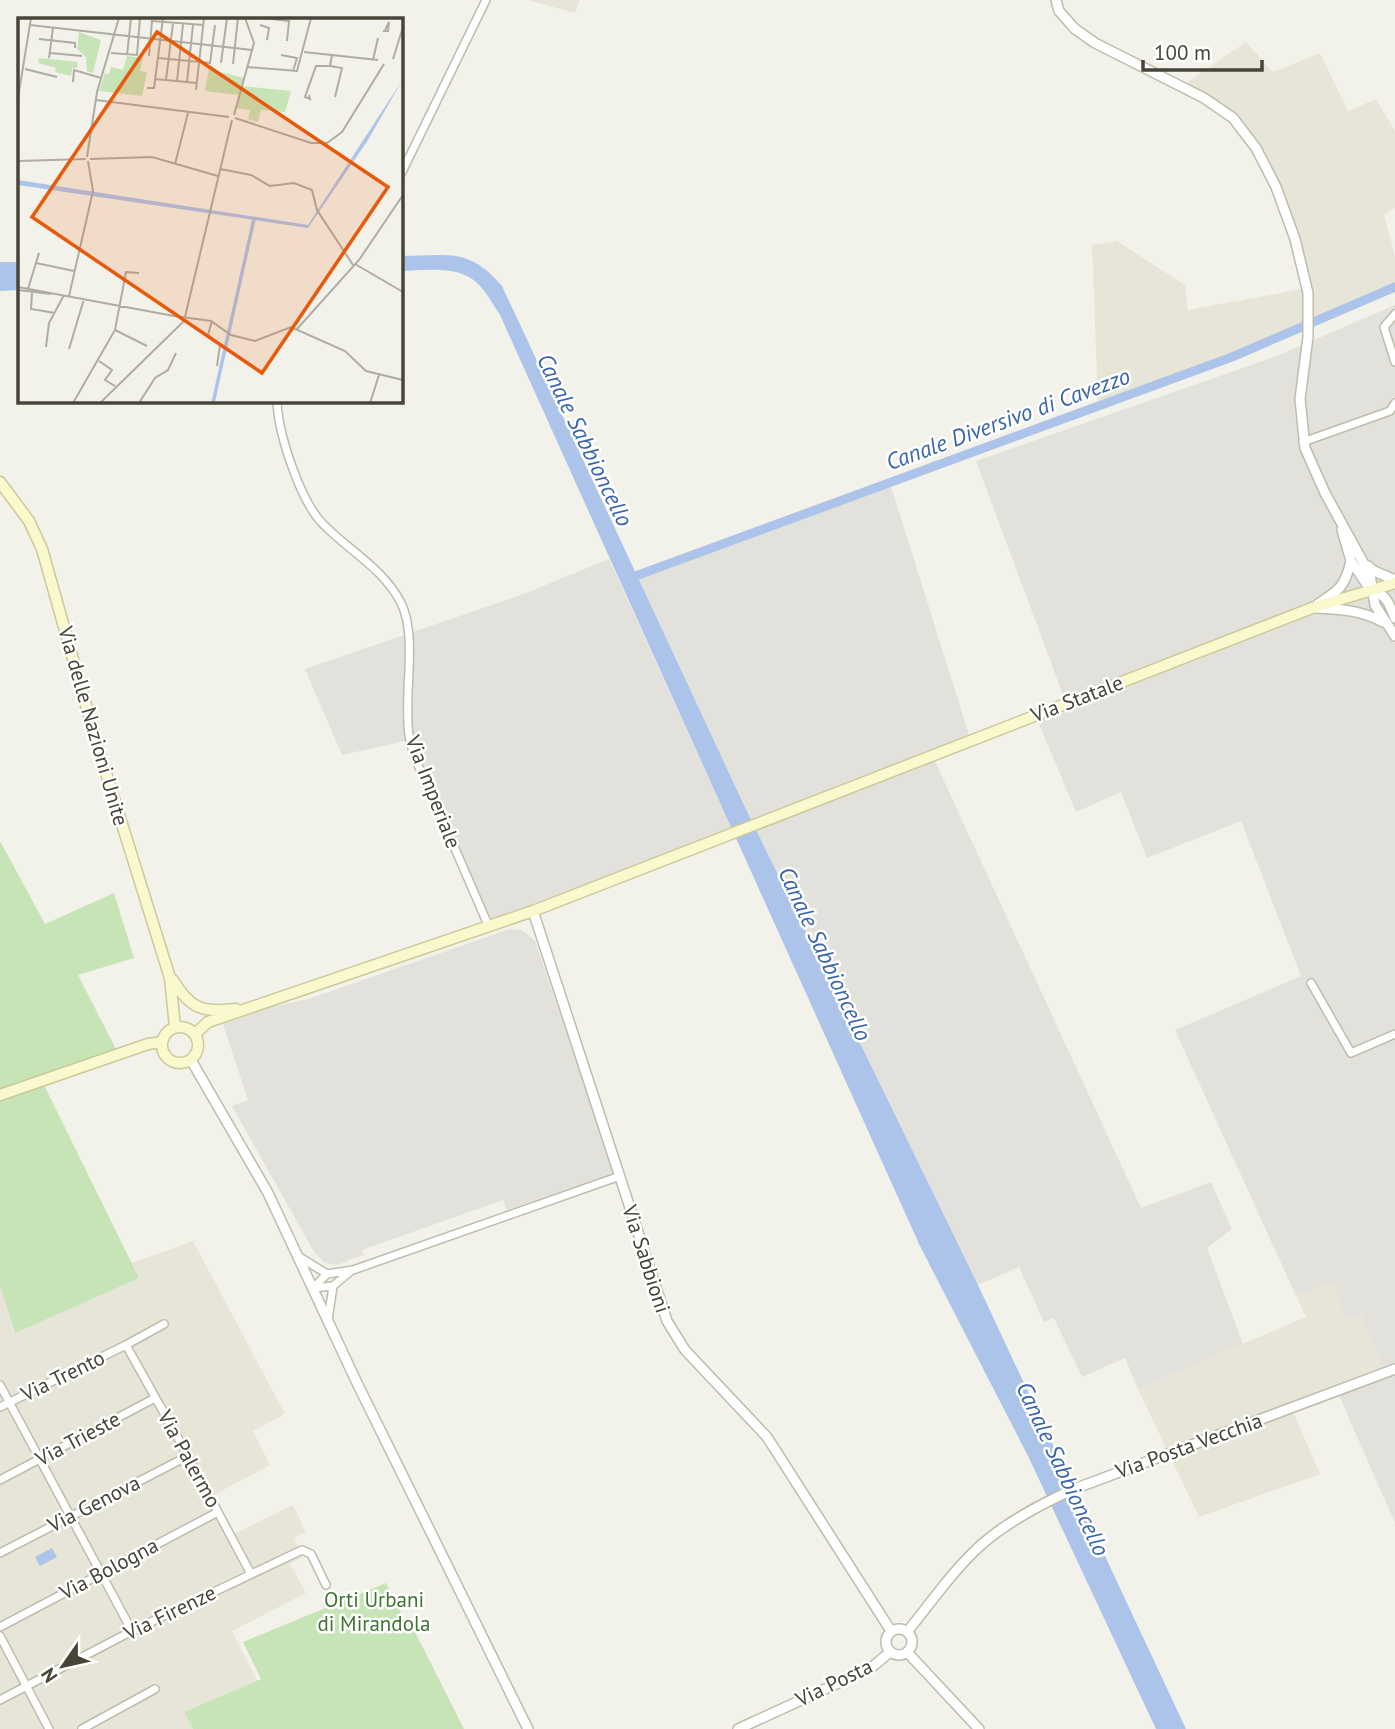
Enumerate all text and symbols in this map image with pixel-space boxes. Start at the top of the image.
inset map [18,18,402,402]
scale bar [1143,28,1262,72]
text: 100 m [1154,39,1211,66]
water label: Canale Sabbioncello [531,349,640,531]
water label: Canale Diversivo di Cavezzo [882,361,1134,476]
street label: Via delle Nazioni Unite [52,622,135,829]
street label: Via Statale [1026,669,1127,729]
street label: Via Imperiale [399,731,467,852]
water label: Canale Sabbioncello [772,862,878,1045]
street label: Via Sabbioni [616,1201,677,1316]
street label: Via Trento [16,1344,109,1408]
water label: Canale Sabbioncello [1010,1377,1116,1560]
street label: Via Palermo [151,1404,227,1512]
street label: Via Trieste [30,1405,125,1473]
street label: Via Posta Vecchia [1111,1406,1266,1485]
street label: Via Genova [42,1469,145,1539]
street label: Via Bologna [54,1531,163,1606]
street label: Via Firenze [118,1579,220,1647]
park label: Orti Urbani di Mirandola [318,1586,430,1637]
north arrow [28,1631,98,1701]
street label: Via Posta [790,1652,877,1713]
text: N [35,1664,62,1687]

